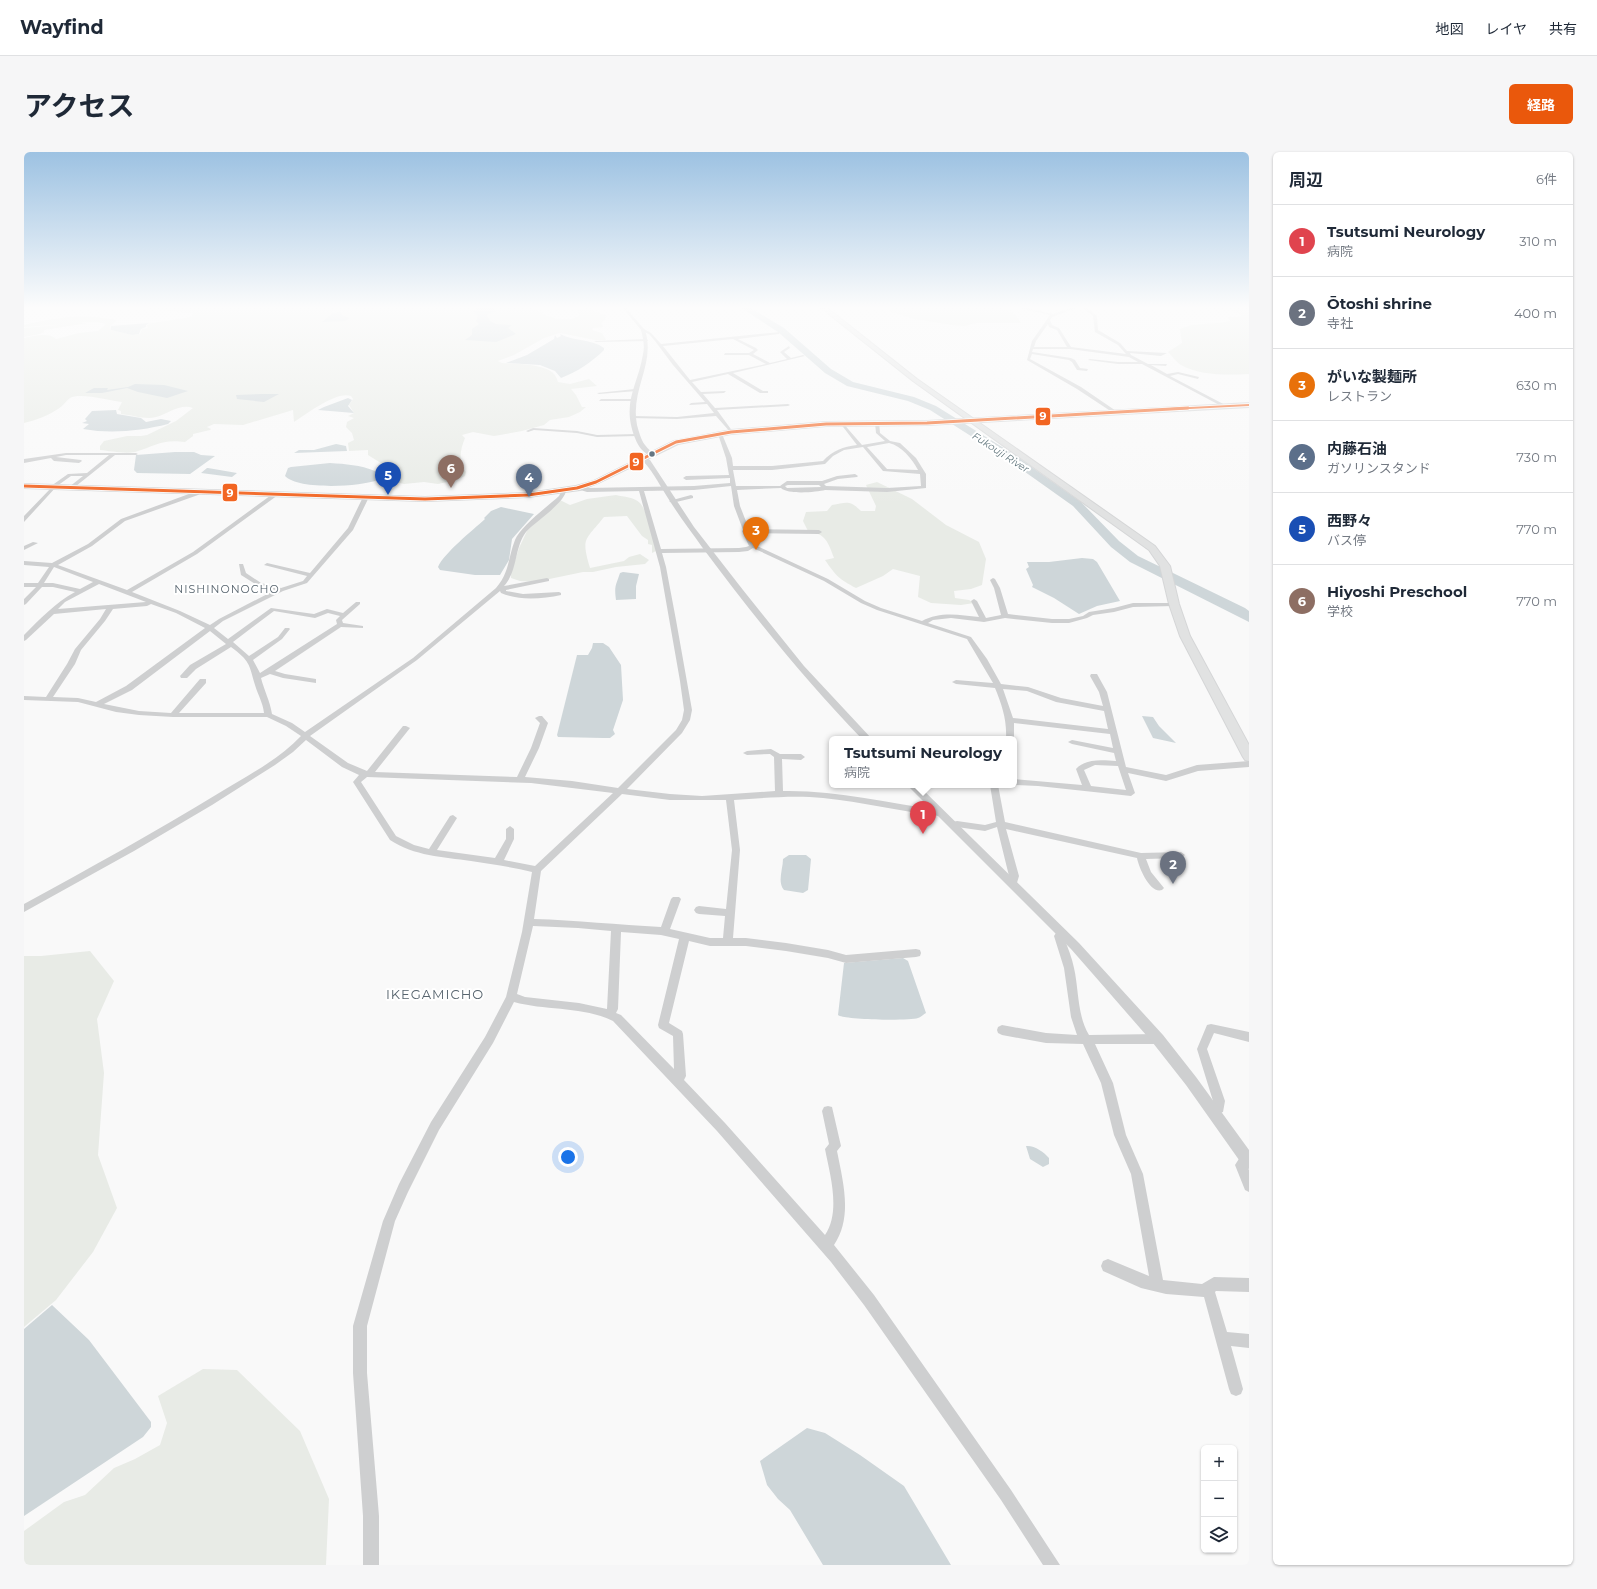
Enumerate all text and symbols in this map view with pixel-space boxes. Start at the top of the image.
text: Wayfind [20,16,104,39]
text: 地図 [1435,20,1463,38]
text: レイヤ [1485,20,1527,38]
text: 共有 [1549,20,1577,38]
button: 経路 [1509,84,1573,124]
text: アクセス [24,89,135,123]
text: 周辺 [1289,170,1323,190]
text: 6件 [1536,171,1557,187]
text: Tsutsumi Neurology [1327,222,1485,241]
text: 1 [1299,233,1305,249]
text: 310 m [1519,233,1557,249]
text: 病院 [1327,243,1353,259]
text: Ōtoshi shrine [1327,294,1432,313]
text: 2 [1298,305,1306,321]
text: 400 m [1514,305,1557,321]
text: 寺社 [1327,315,1353,331]
text: がいな製麺所 [1327,367,1417,386]
text: 3 [1298,377,1306,393]
text: 630 m [1516,377,1557,393]
text: レストラン [1327,388,1392,404]
line badge: 9 [1035,407,1051,426]
text: 9 [1039,409,1047,423]
water label: Fukouji River [970,429,1032,476]
text: 内藤石油 [1327,439,1387,458]
unlabelled marker [647,449,657,459]
text: 4 [1298,449,1306,465]
text: 730 m [1516,449,1557,465]
line badge: 9 [629,452,644,471]
pin: 6 [438,455,464,488]
text: 9 [632,455,640,469]
text: ガソリンスタンド [1327,460,1431,476]
pin: 5 [375,462,401,495]
pin: 4 [516,464,542,497]
line badge: 9 [222,483,238,502]
text: 9 [226,486,234,500]
text: 西野々 [1327,511,1372,530]
pin: 3 [743,517,769,550]
text: 5 [1298,521,1306,537]
text: 770 m [1516,521,1557,537]
text: バス停 [1327,532,1366,548]
district label: NISHINONOCHO [174,582,280,596]
text: Hiyoshi Preschool [1327,582,1467,601]
text: 6 [1298,593,1306,609]
text: 770 m [1516,593,1557,609]
text: 学校 [1327,603,1353,619]
popup [829,736,1017,788]
text: Tsutsumi Neurology [844,743,1002,762]
text: 病院 [844,764,870,780]
pin: 1 [910,801,936,834]
pin: 2 [1160,851,1186,884]
district label: IKEGAMICHO [386,986,484,1002]
your location [558,1147,578,1167]
map controls [1201,1445,1237,1553]
button: + [1201,1445,1237,1481]
button: − [1201,1481,1237,1517]
button: layers [1201,1517,1237,1553]

